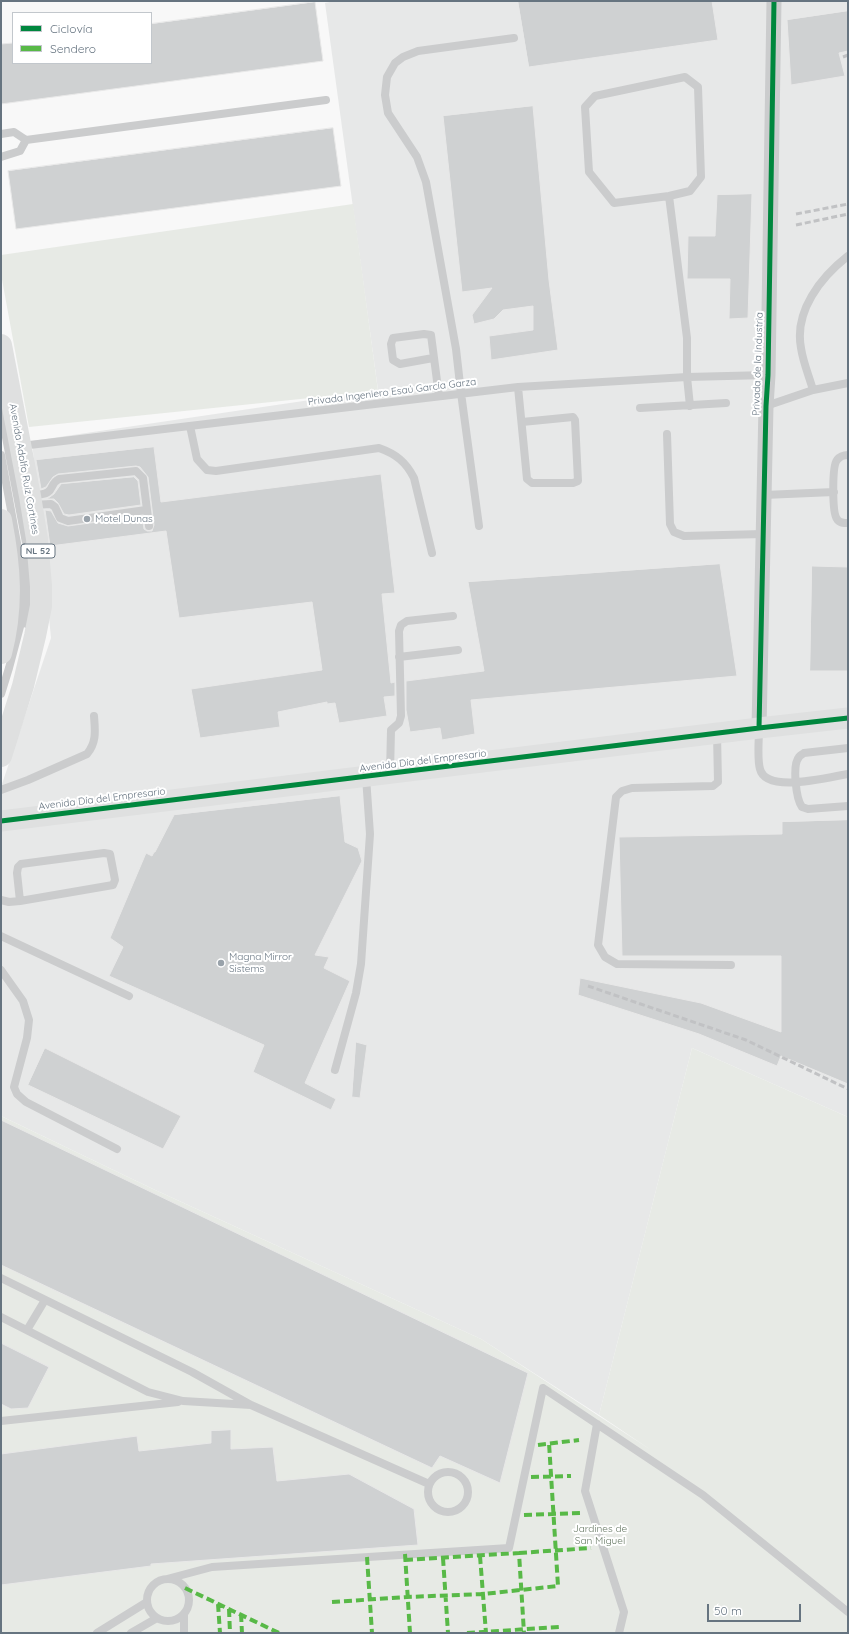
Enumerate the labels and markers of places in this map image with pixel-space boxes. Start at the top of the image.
place label: Motel Dunas [95,513,153,525]
marker: Motel Dunas [82,514,92,524]
place label: Magna Mirror Sistems [229,951,292,974]
marker: Magna Mirror Sistems [216,958,226,968]

